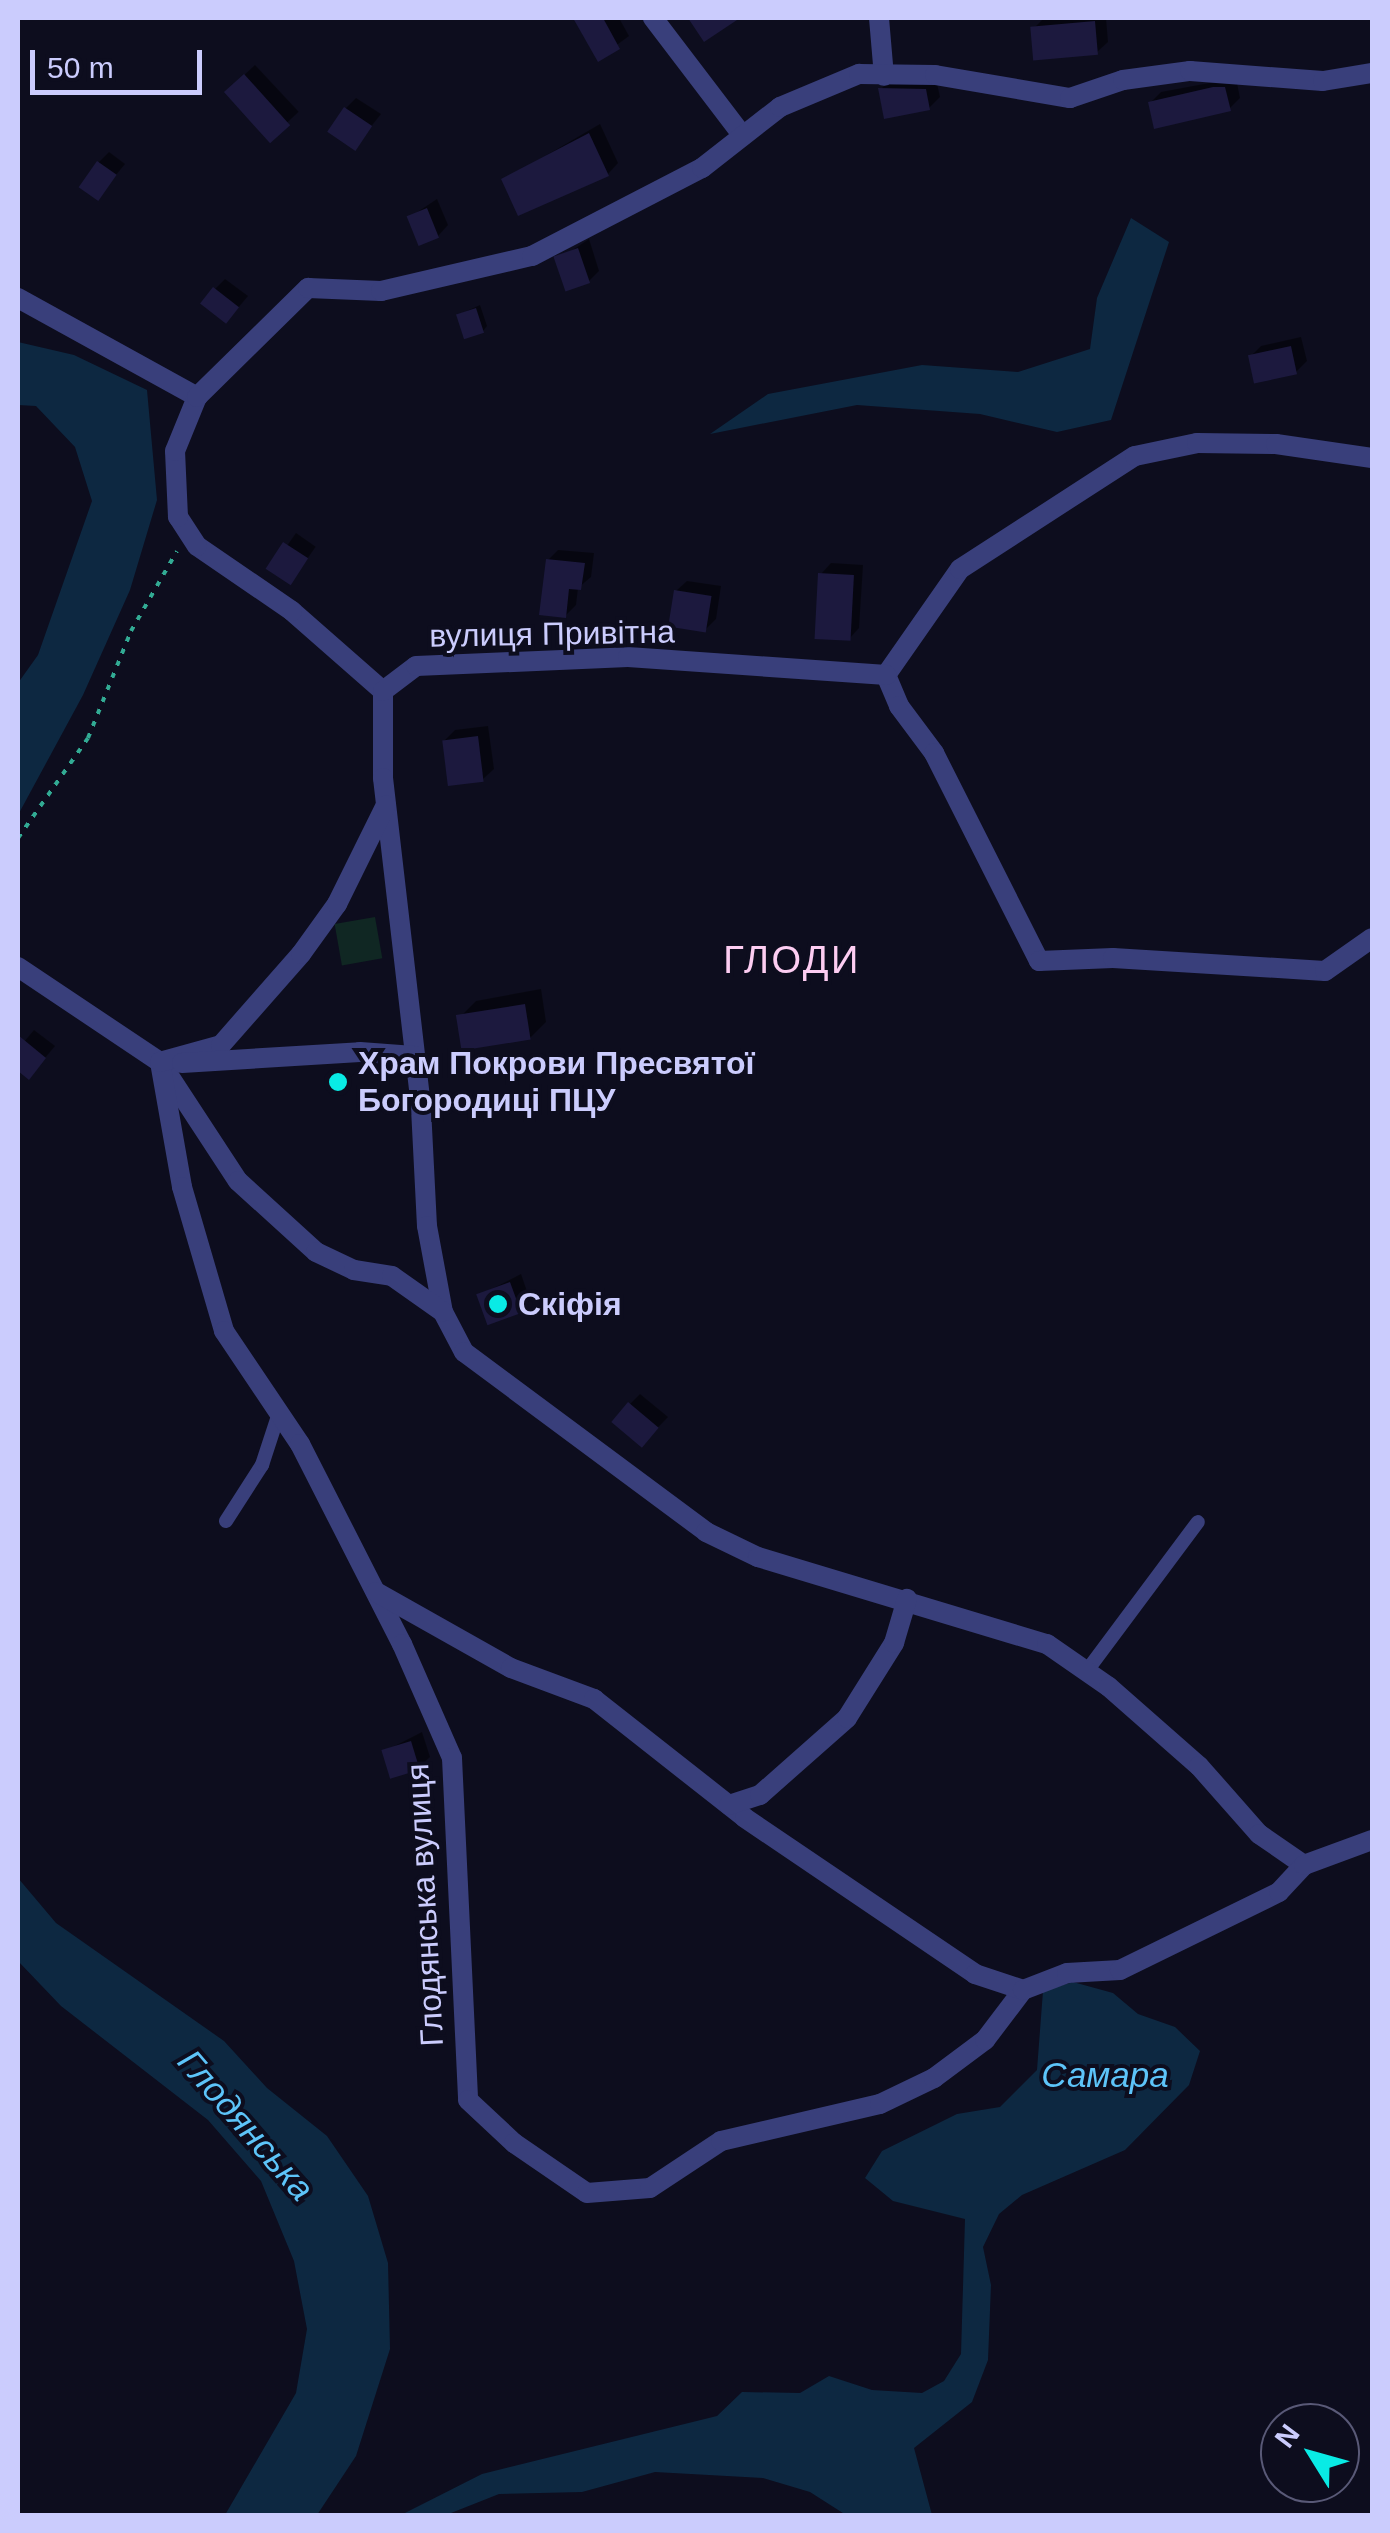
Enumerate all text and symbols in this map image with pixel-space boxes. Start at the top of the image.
scale bar [35,30,208,92]
text: 50 m [47,51,114,84]
street label: вулиця Привітна [429,613,675,655]
district label: ГЛОДИ [723,938,861,984]
place label: Храм Покрови Пресвятої Богородиці ПЦУ [358,1045,755,1120]
marker: Храм Покрови Пресвятої Богородиці ПЦУ [327,1071,349,1093]
place label: Скіфія [518,1285,622,1323]
marker: Скіфія [487,1293,509,1315]
street label: Глодянська вулиця [398,1763,452,2047]
water label: Глодянська [169,2041,323,2209]
water label: Самара [1041,2054,1169,2096]
north arrow [1260,2403,1360,2503]
text: N [1269,2418,1306,2453]

